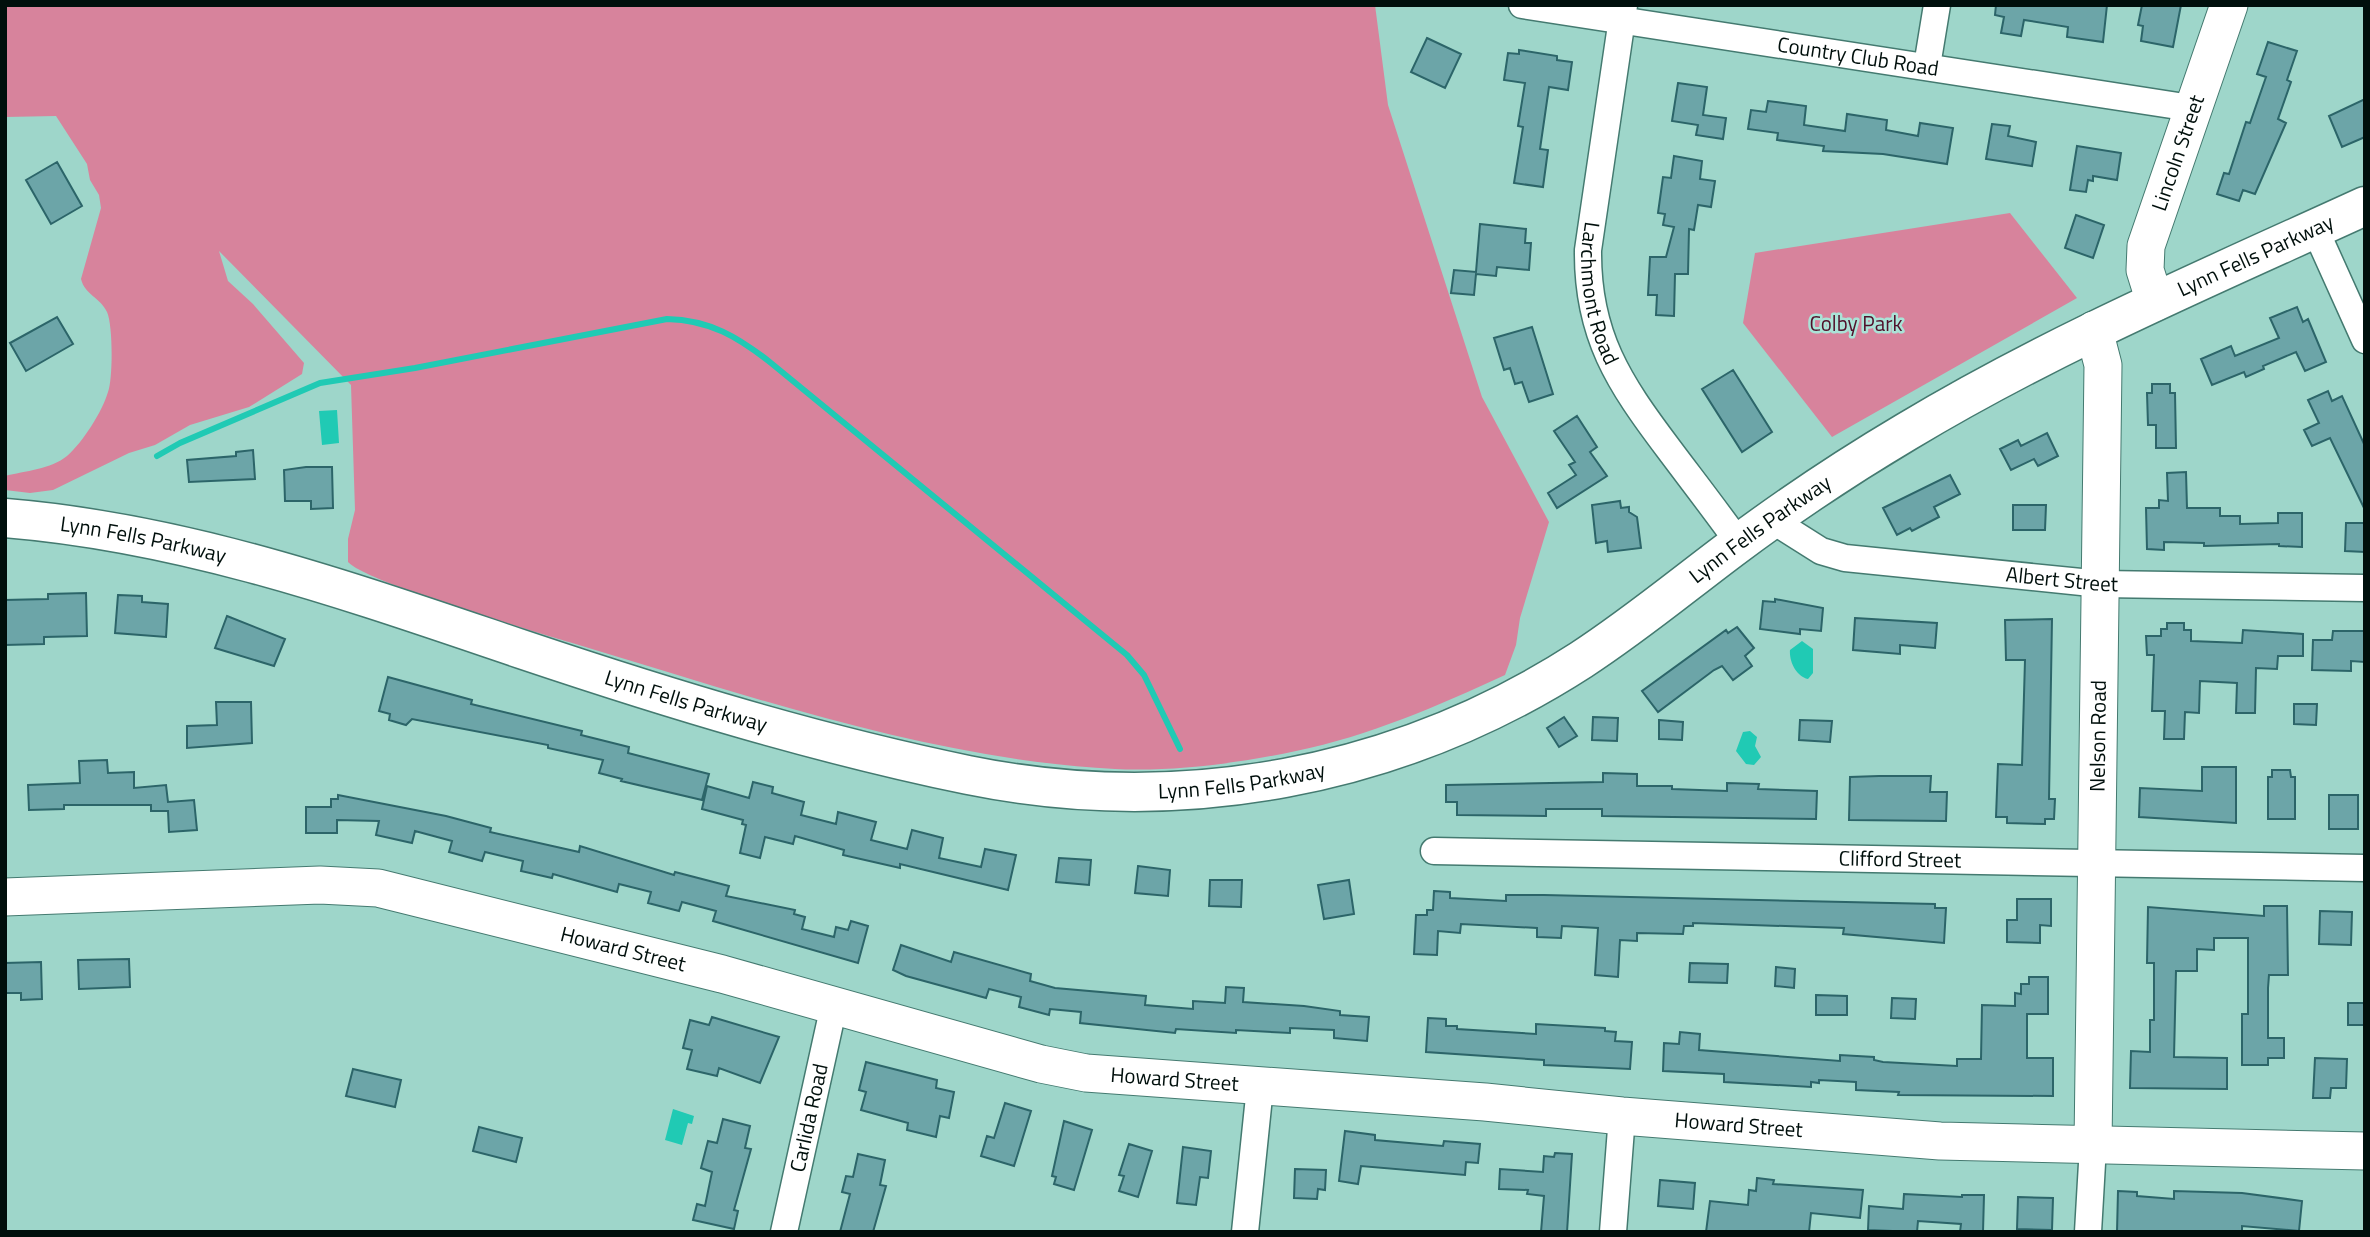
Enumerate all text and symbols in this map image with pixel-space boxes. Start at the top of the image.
street label: Country Club Road [1775,28,1941,84]
street label: Lincoln Street [2142,90,2212,215]
street label: Lynn Fells Parkway [2172,205,2338,304]
street label: Larchmont Road [1573,220,1628,370]
park label: Colby Park [1810,307,1902,339]
street label: Lynn Fells Parkway [1682,466,1837,591]
street label: Lynn Fells Parkway [58,507,230,571]
street label: Albert Street [2004,557,2119,599]
street label: Lynn Fells Parkway [601,661,771,740]
street label: Nelson Road [2081,680,2114,792]
street label: Lynn Fells Parkway [1158,753,1328,806]
street label: Clifford Street [1838,841,1962,876]
street label: Howard Street [557,917,690,980]
street label: Howard Street [1109,1058,1240,1099]
street label: Carlida Road [781,1060,836,1175]
street label: Howard Street [1673,1103,1805,1145]

